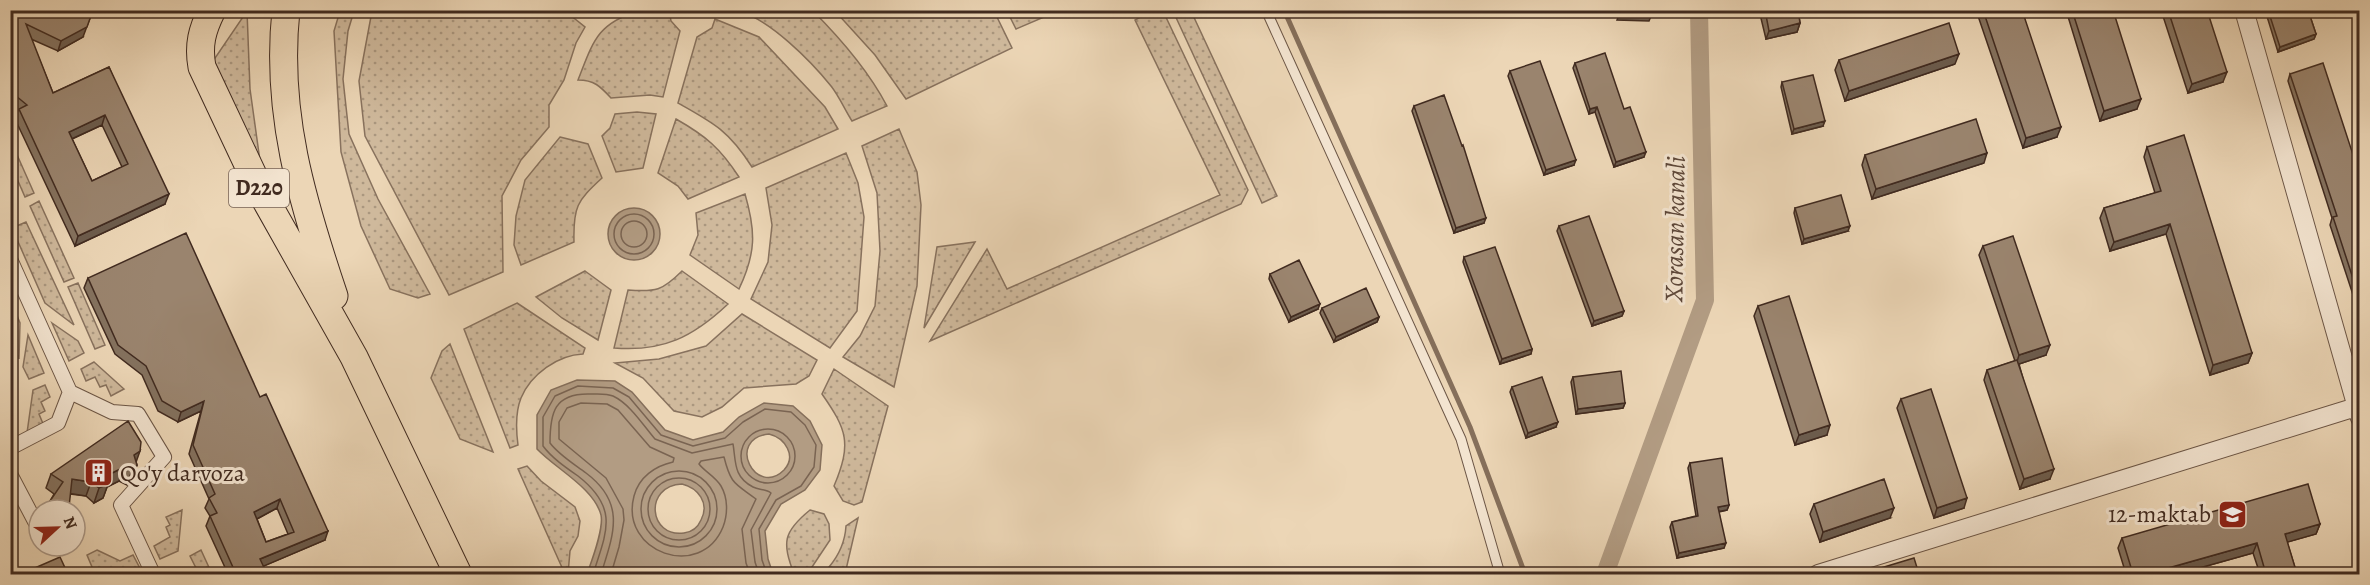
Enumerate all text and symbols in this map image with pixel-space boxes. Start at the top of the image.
water label: Xorasan kanali [1656,155,1694,303]
road number: D220 [229,169,289,207]
building icon: Qo'y darvoza [83,457,115,489]
place label: Qo'y darvoza [120,457,246,489]
north arrow [27,498,87,558]
place label: 12-maktab [2108,498,2211,530]
school or university icon: 12-maktab [2216,498,2248,530]
text: N [58,513,82,533]

